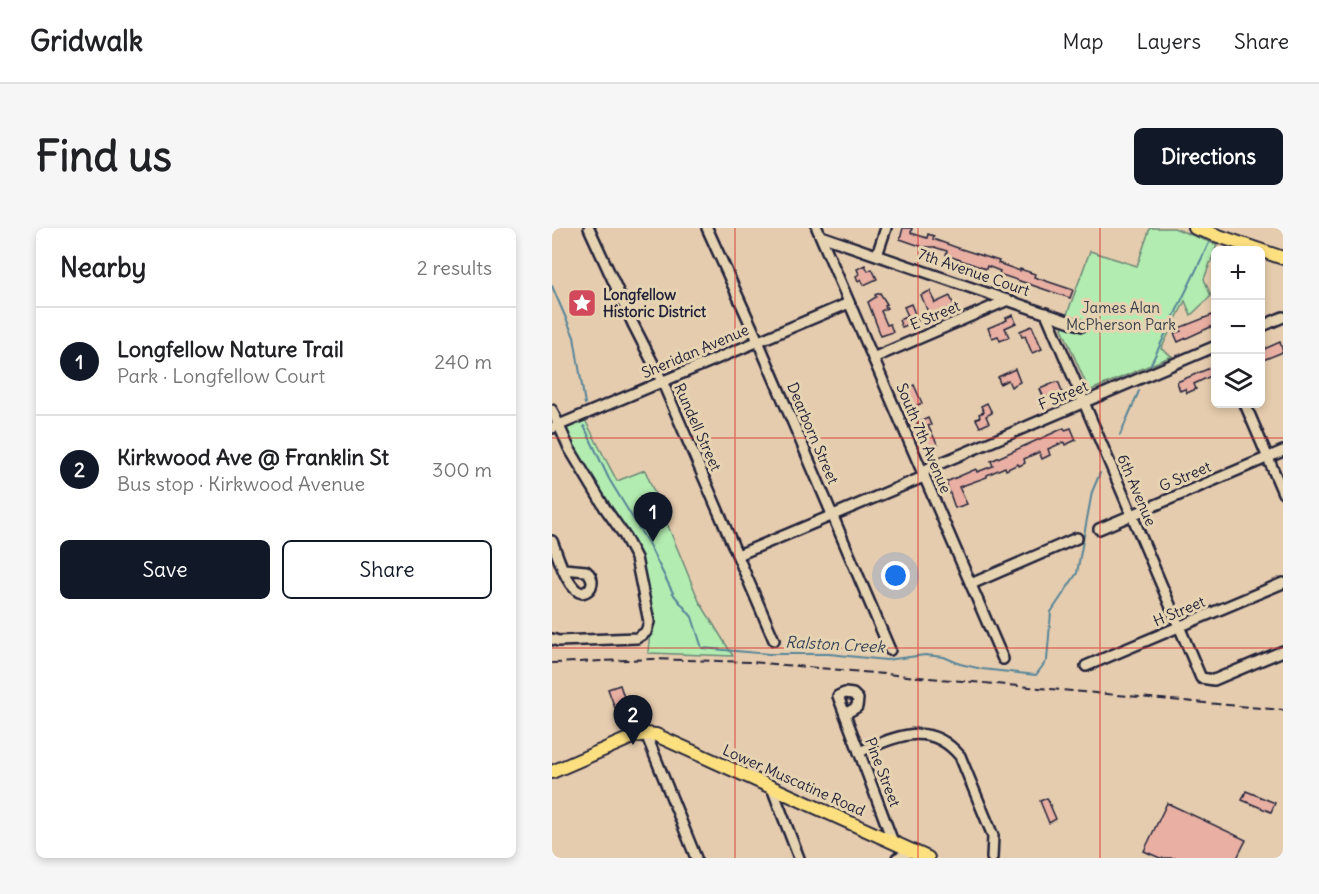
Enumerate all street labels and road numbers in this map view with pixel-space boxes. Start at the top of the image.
street label: 7th Avenue Court [916,244,1032,300]
street label: E Street [907,296,963,334]
street label: Sheridan Avenue [639,320,751,382]
street label: F Street [1035,376,1091,414]
street label: Dearborn Street [783,379,843,487]
street label: Rundell Street [670,380,726,474]
street label: South 7th Avenue [892,380,956,496]
street label: 6th Avenue [1113,451,1161,529]
street label: G Street [1156,457,1214,495]
street label: H Street [1150,592,1208,630]
street label: Pine Street [861,735,905,809]
street label: Lower Muscatine Road [720,740,868,820]

